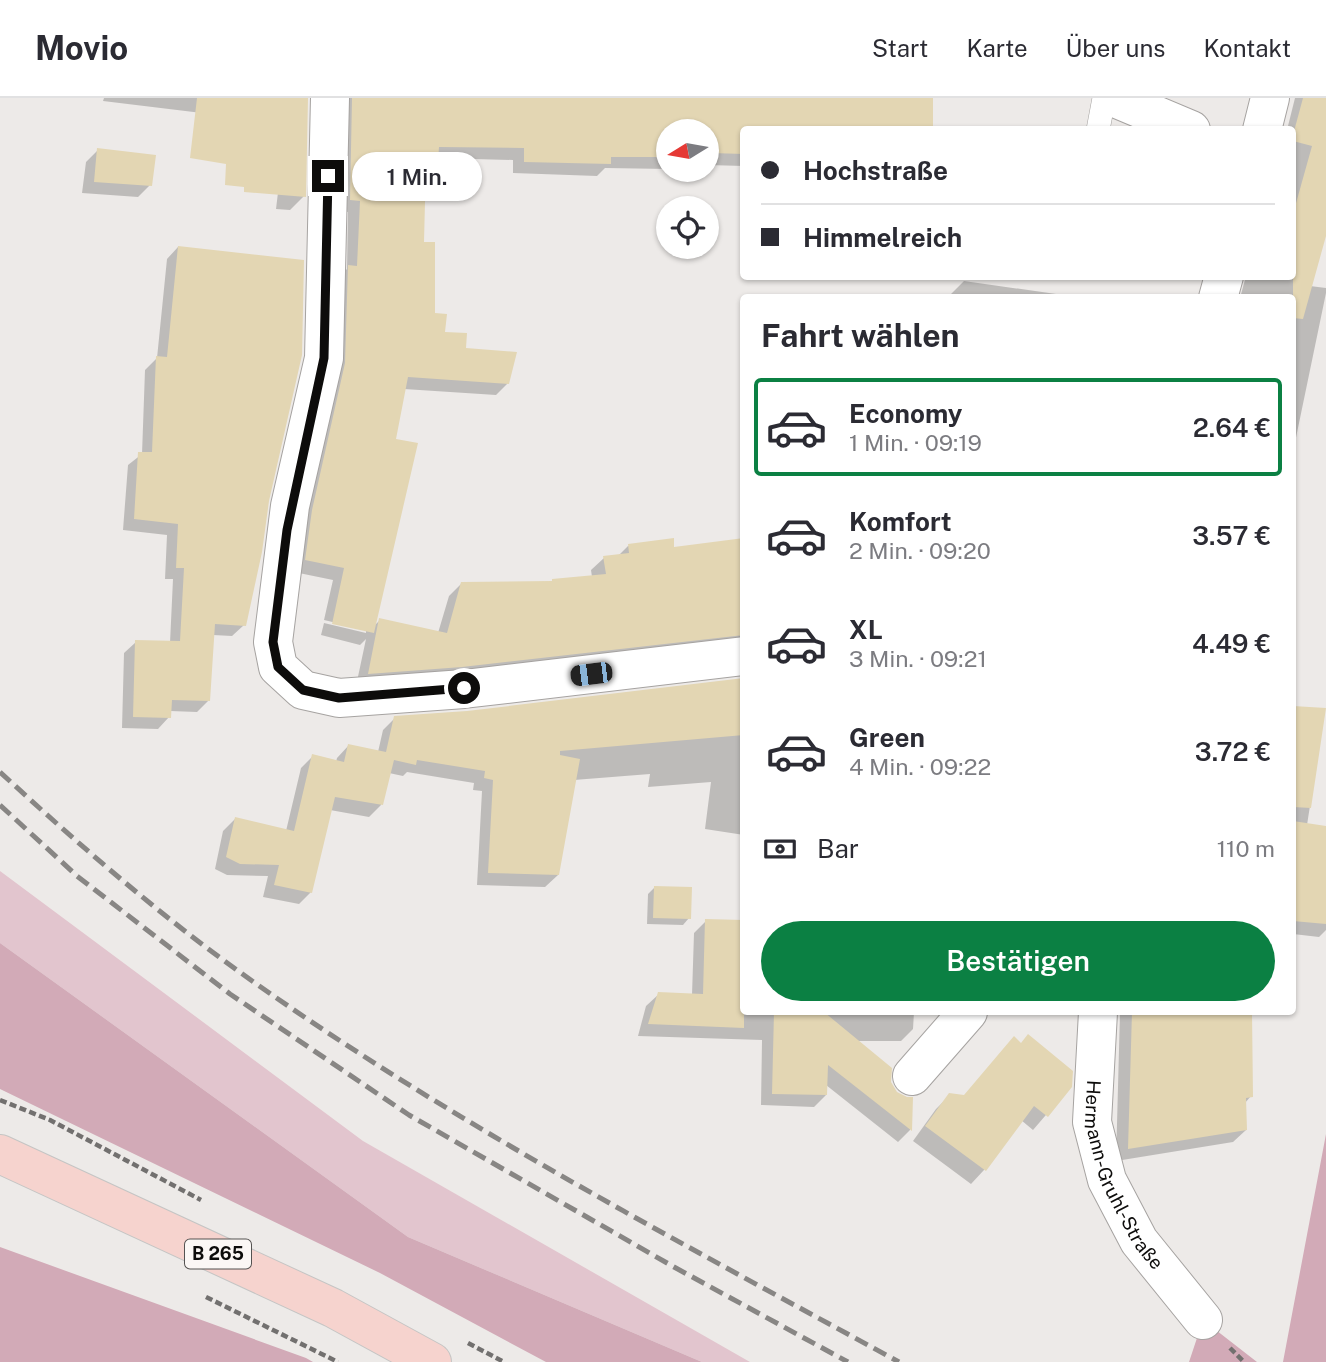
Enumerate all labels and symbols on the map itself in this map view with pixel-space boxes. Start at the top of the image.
north arrow [656,119,719,182]
callout: 1 Min. [352,152,482,200]
route end [312,160,344,192]
car [569,661,614,687]
route start [448,672,480,704]
street label: Hermann-Gruhl-Straße [1081,1079,1168,1273]
road number: B 265 [185,1240,251,1268]

